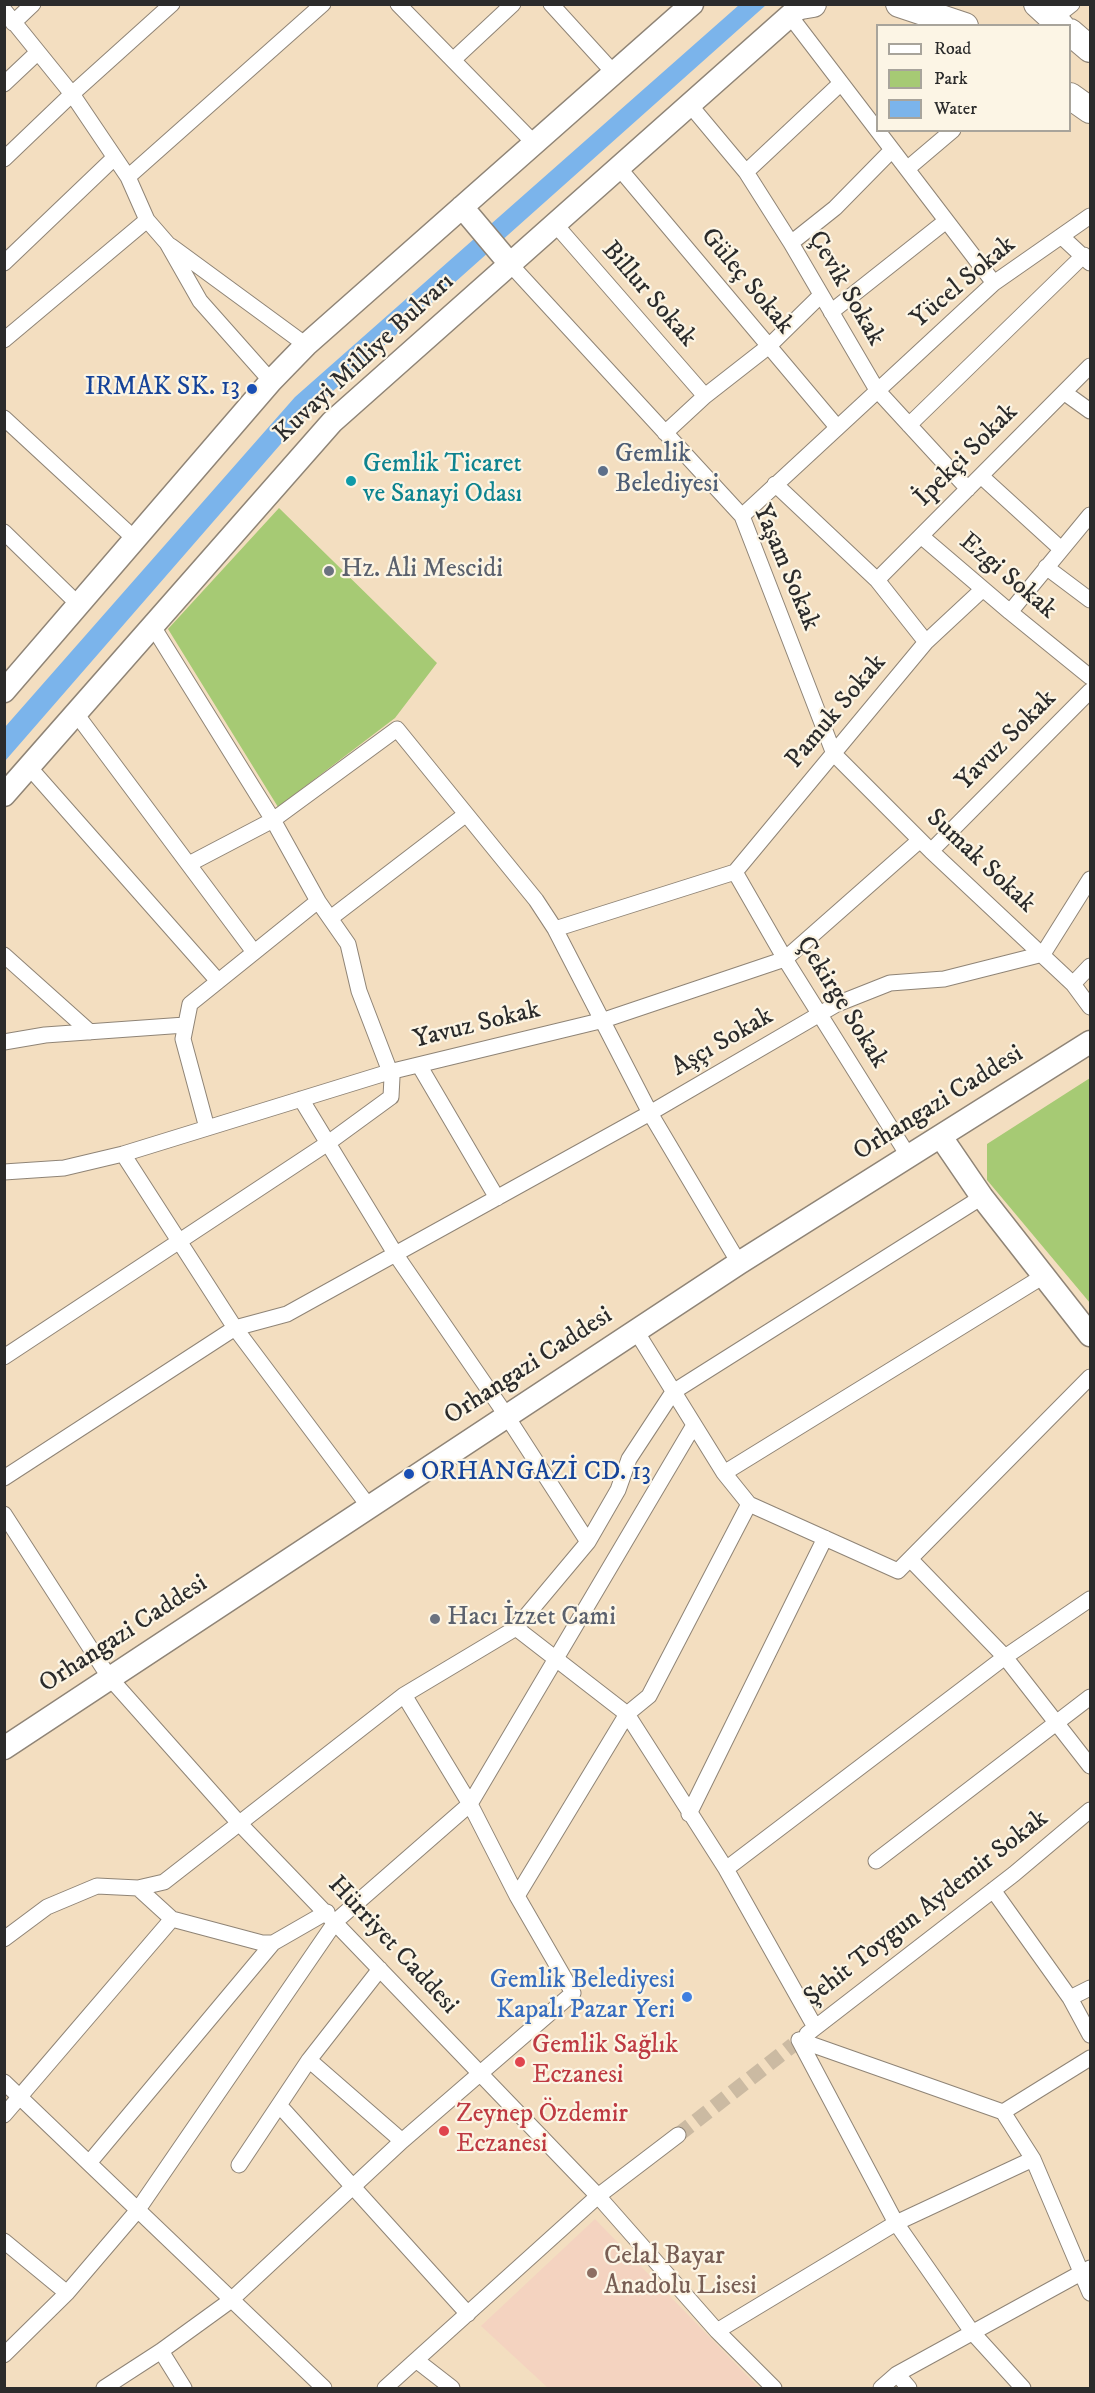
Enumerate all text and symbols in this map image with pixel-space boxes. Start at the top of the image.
legend [876,24,1071,132]
text: Road [934,38,971,60]
text: Park [934,68,968,90]
text: Water [934,98,977,120]
street label: Güleç Sokak [693,223,799,341]
street label: Çevik Sokak [800,226,890,352]
street label: Yücel Sokak [905,230,1023,336]
street label: Billur Sokak [594,236,702,354]
street label: Kuvayi Milliye Bulvarı [269,268,461,450]
place label: IRMAK SK. 13 [85,373,240,405]
marker: IRMAK SK. 13 [245,382,259,396]
street label: İpekçi Sokak [909,398,1025,514]
place label: Gemlik Belediyesi [615,440,719,502]
place label: Gemlik Ticaret ve Sanayi Odası [363,450,522,512]
marker: Gemlik Belediyesi [596,464,610,478]
marker: Gemlik Ticaret ve Sanayi Odası [344,474,358,488]
street label: Yaşam Sokak [745,500,825,636]
street label: Ezgi Sokak [952,527,1062,627]
place label: Hz. Ali Mescidi [341,555,503,587]
marker: Hz. Ali Mescidi [322,564,336,578]
street label: Pamuk Sokak [780,649,894,775]
street label: Yavuz Sokak [950,684,1064,798]
street label: Sumak Sokak [919,803,1041,921]
street label: Çekirge Sokak [788,931,894,1075]
street label: Yavuz Sokak [410,995,544,1057]
street label: Aşçı Sokak [667,1002,779,1084]
street label: Orhangazi Caddesi [849,1039,1029,1169]
street label: Orhangazi Caddesi [439,1301,619,1433]
place label: ORHANGAZİ CD. 13 [421,1458,651,1490]
marker: ORHANGAZİ CD. 13 [402,1467,416,1481]
street label: Orhangazi Caddesi [34,1569,214,1701]
place label: Hacı İzzet Cami [447,1603,616,1635]
marker: Hacı İzzet Cami [428,1612,442,1626]
street label: Şehit Toygun Aydemir Sokak [799,1804,1055,2014]
street label: Hürriyet Caddesi [320,1870,464,2022]
place label: Gemlik Belediyesi Kapalı Pazar Yeri [490,1966,675,2027]
marker: Gemlik Belediyesi Kapalı Pazar Yeri [680,1990,694,2004]
place label: Gemlik Sağlık Eczanesi [532,2031,678,2092]
marker: Gemlik Sağlık Eczanesi [513,2055,527,2069]
place label: Zeynep Özdemir Eczanesi [456,2100,628,2162]
marker: Zeynep Özdemir Eczanesi [437,2124,451,2138]
place label: Celal Bayar Anadolu Lisesi [604,2242,757,2304]
marker: Celal Bayar Anadolu Lisesi [585,2266,599,2280]

